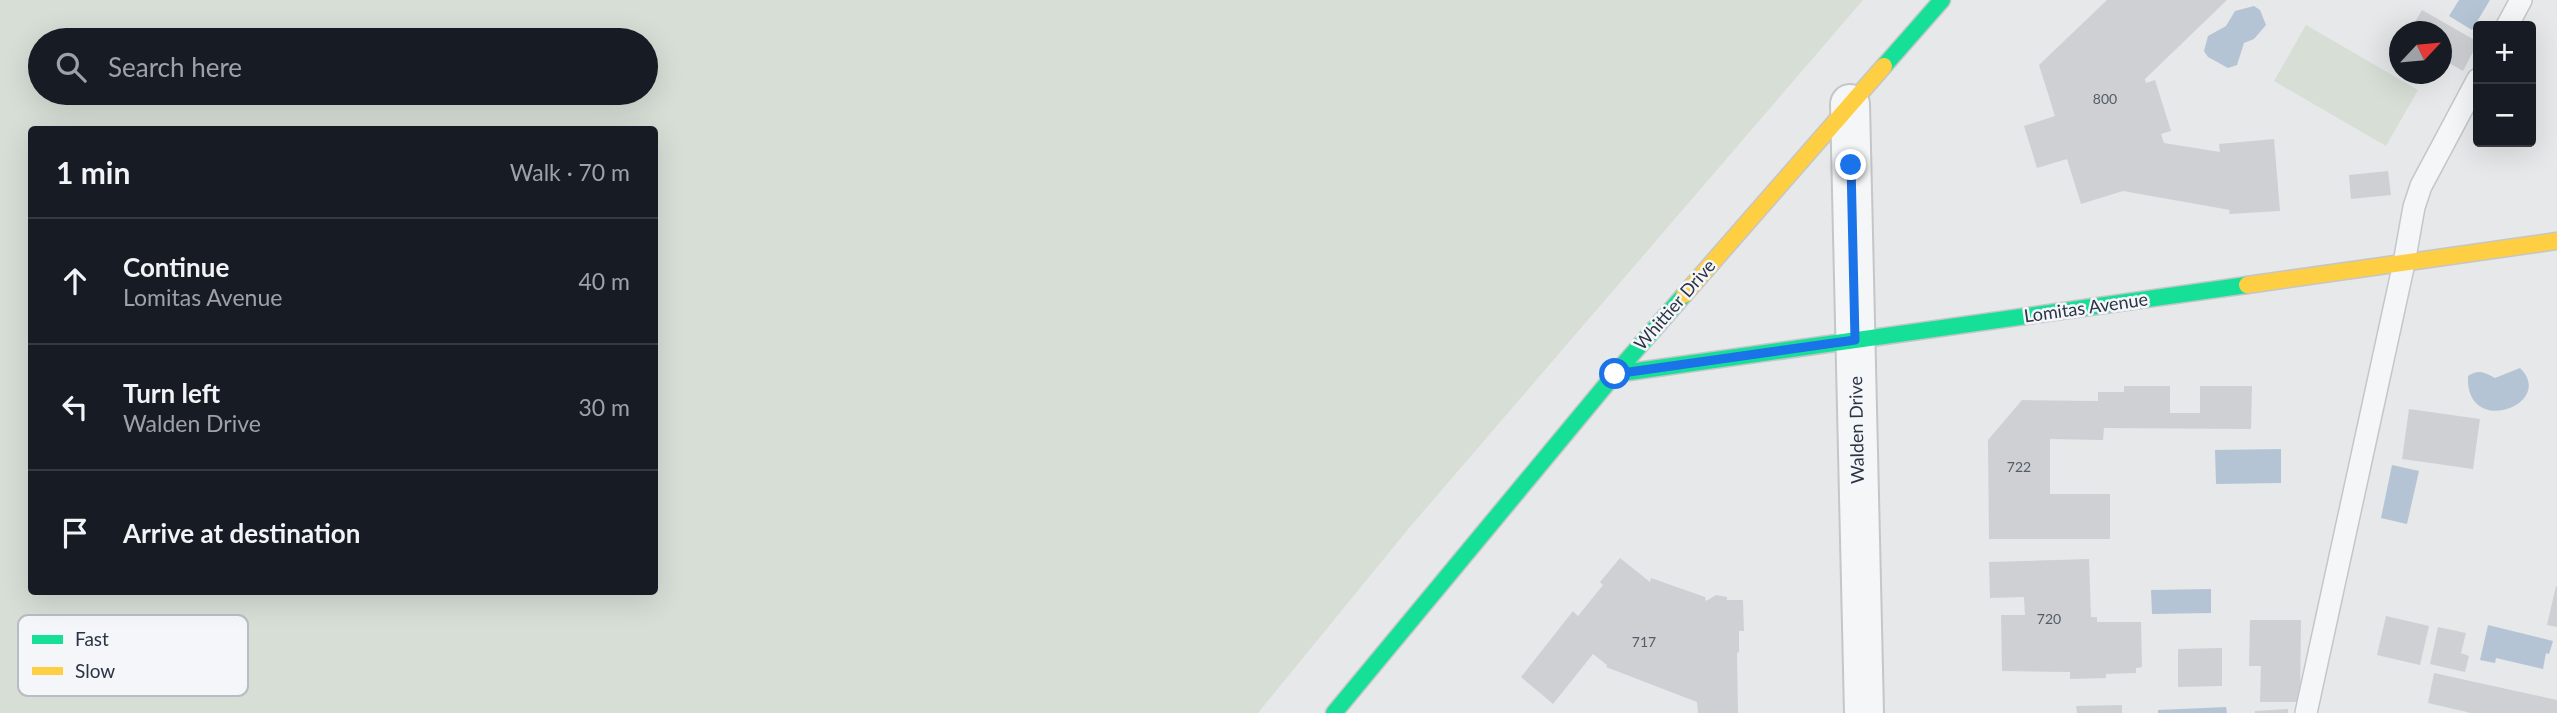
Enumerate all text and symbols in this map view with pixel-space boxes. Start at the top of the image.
north arrow [2389,21,2452,84]
map controls [2473,21,2536,147]
button: + [2473,21,2536,84]
search box [28,28,658,105]
icon: search [52,48,90,86]
text: Search here [108,51,242,83]
button: − [2473,84,2536,147]
house number: 800 [2093,90,2117,107]
route end [1835,149,1866,180]
text: 1 min [56,154,130,190]
text: Walk · 70 m [510,158,630,186]
text: Continue [123,251,229,283]
street label: Whittier Drive [1629,255,1720,354]
icon: ahead [56,262,94,300]
text: 40 m [579,267,630,295]
text: Lomitas Avenue [123,283,282,311]
street label: Lomitas Avenue [2023,287,2149,327]
route start [1599,358,1630,389]
street label: Walden Drive [1844,376,1868,484]
text: Turn left [123,377,220,409]
icon: left [56,388,94,426]
text: 30 m [579,393,630,421]
text: Walden Drive [123,409,261,437]
house number: 722 [2007,458,2031,475]
icon: arrive [56,514,94,552]
text: Arrive at destination [123,517,360,549]
house number: 720 [2037,610,2061,627]
legend [18,615,248,696]
text: Fast [75,627,109,650]
house number: 717 [1632,633,1656,650]
text: Slow [75,659,115,682]

